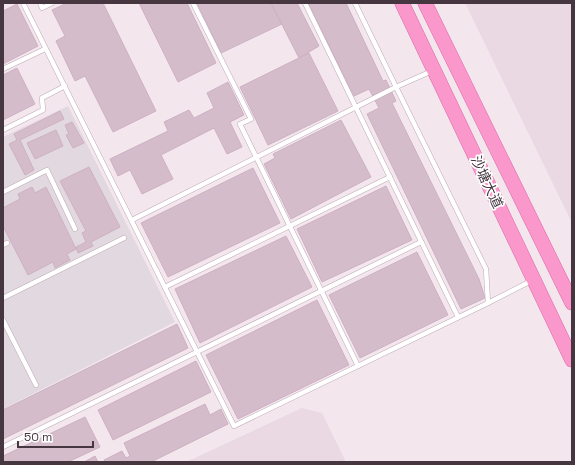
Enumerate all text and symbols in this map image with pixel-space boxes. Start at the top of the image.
street label: 沙塘大道 [467,153,507,211]
scale bar [18,423,93,449]
text: 50 m [24,429,52,445]

